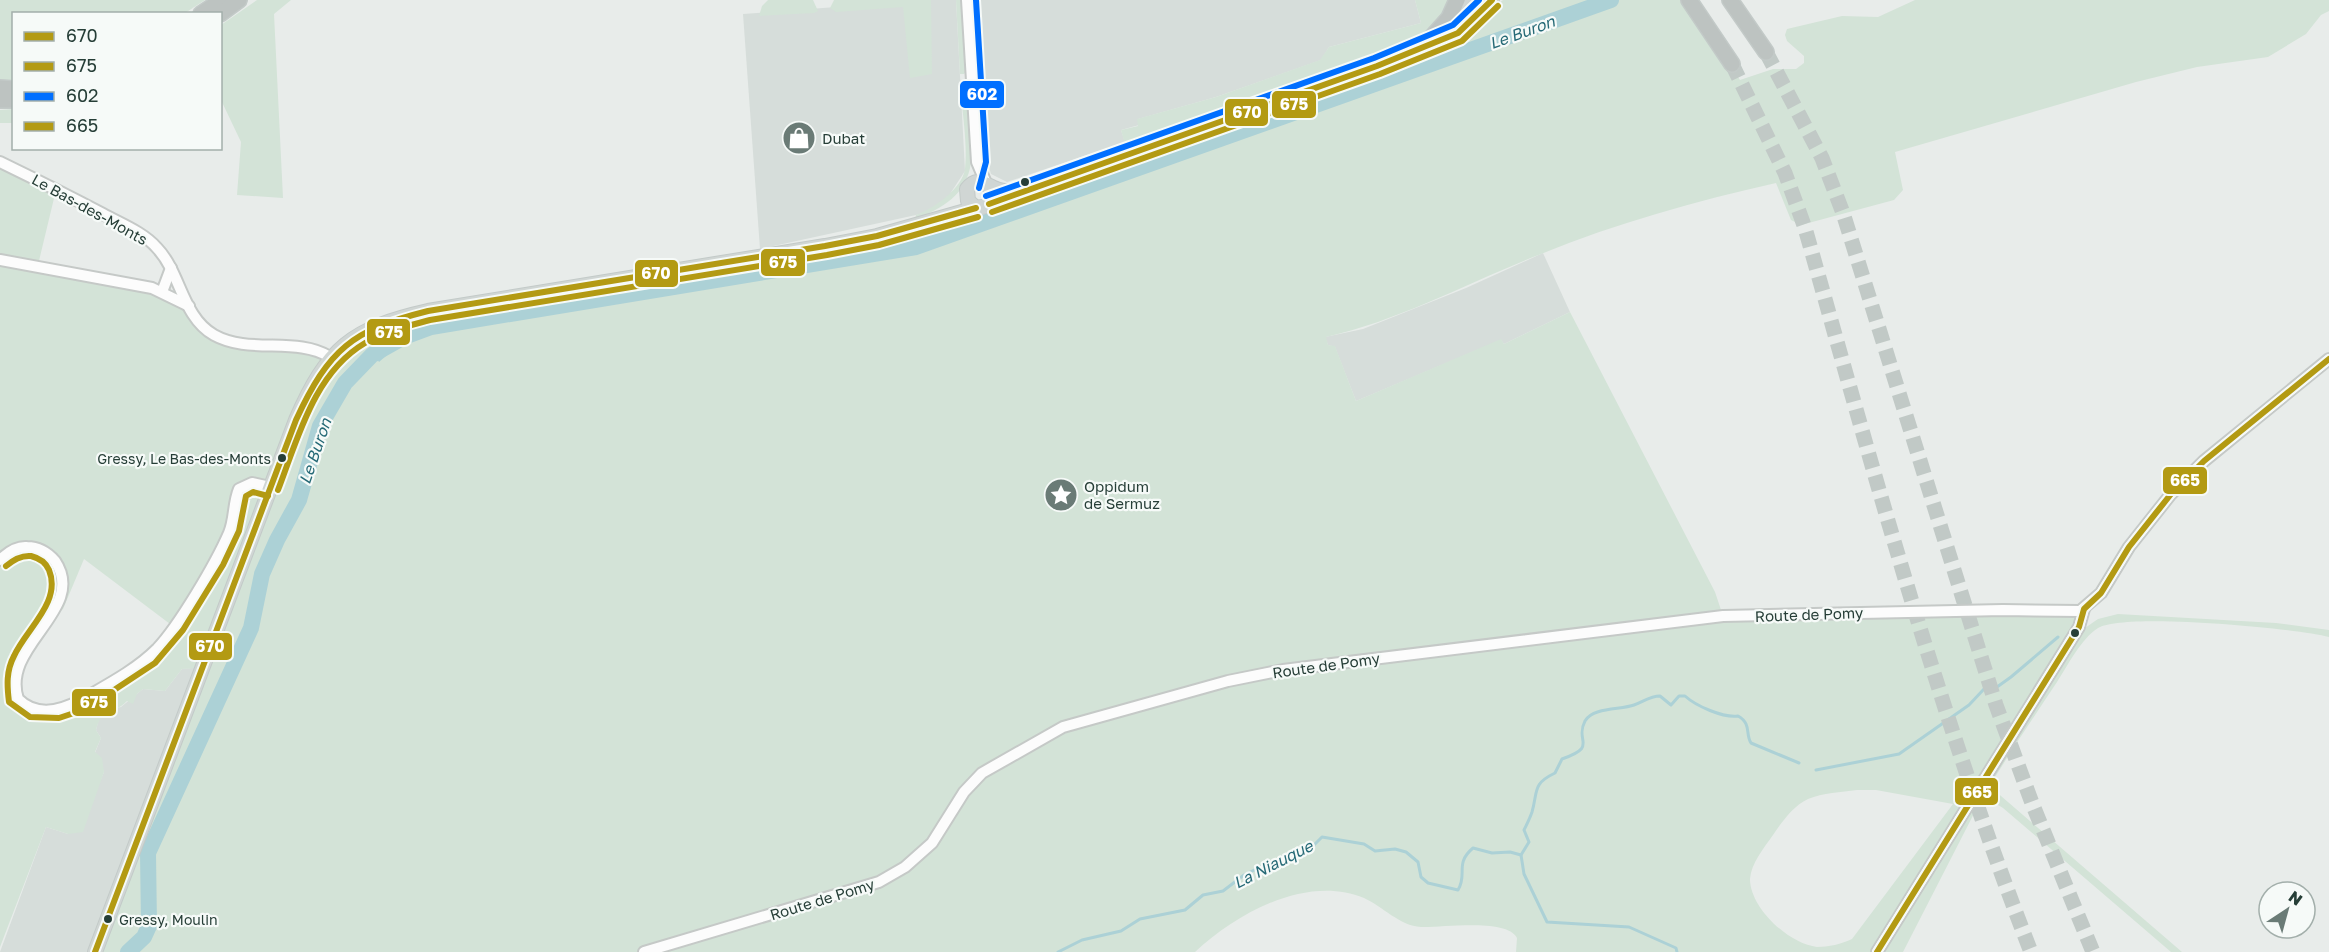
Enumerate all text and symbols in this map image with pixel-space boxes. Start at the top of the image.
water label: Le Buron [1487,11,1559,53]
legend [12,12,222,150]
text: 670 [66,24,98,46]
text: 675 [66,54,97,76]
line badge: 602 [959,80,1005,109]
text: 602 [66,84,99,106]
text: 602 [967,84,997,104]
line badge: 675 [1271,90,1317,119]
text: 675 [1280,94,1309,114]
line badge: 670 [1224,98,1269,127]
text: 670 [1232,102,1262,122]
text: 665 [66,114,98,136]
shop icon: Dubat [781,120,817,156]
place label: Dubat [822,129,865,147]
street label: Le Bas-des-Monts [29,170,151,248]
unlabelled marker [1019,176,1031,188]
line badge: 675 [760,248,806,277]
text: 675 [769,252,798,272]
line badge: 670 [634,259,679,288]
text: 670 [641,263,671,283]
line badge: 675 [366,318,411,346]
text: 675 [375,322,404,342]
water label: Le Buron [294,414,336,486]
place label: Gressy, Le Bas-des-Monts [97,450,271,467]
marker: Gressy, Le Bas-des-Monts [276,452,288,464]
line badge: 665 [2162,466,2208,495]
text: 665 [2170,470,2200,490]
place icon: Oppidum de Sermuz [1043,477,1079,513]
place label: Oppidum de Sermuz [1084,477,1160,512]
street label: Route de Pomy [1755,603,1864,625]
unlabelled marker [2069,627,2081,639]
line badge: 670 [188,632,233,661]
text: 670 [195,636,225,656]
street label: Route de Pomy [1271,648,1381,681]
line badge: 675 [71,688,117,717]
text: 675 [80,692,109,712]
line badge: 665 [1954,777,1999,806]
text: 665 [1962,782,1992,802]
water label: La Niauque [1230,835,1318,892]
street label: Route de Pomy [768,874,877,923]
north arrow [2257,880,2317,940]
text: N [2285,886,2307,910]
place label: Gressy, Moulin [119,911,218,928]
marker: Gressy, Moulin [102,913,114,925]

